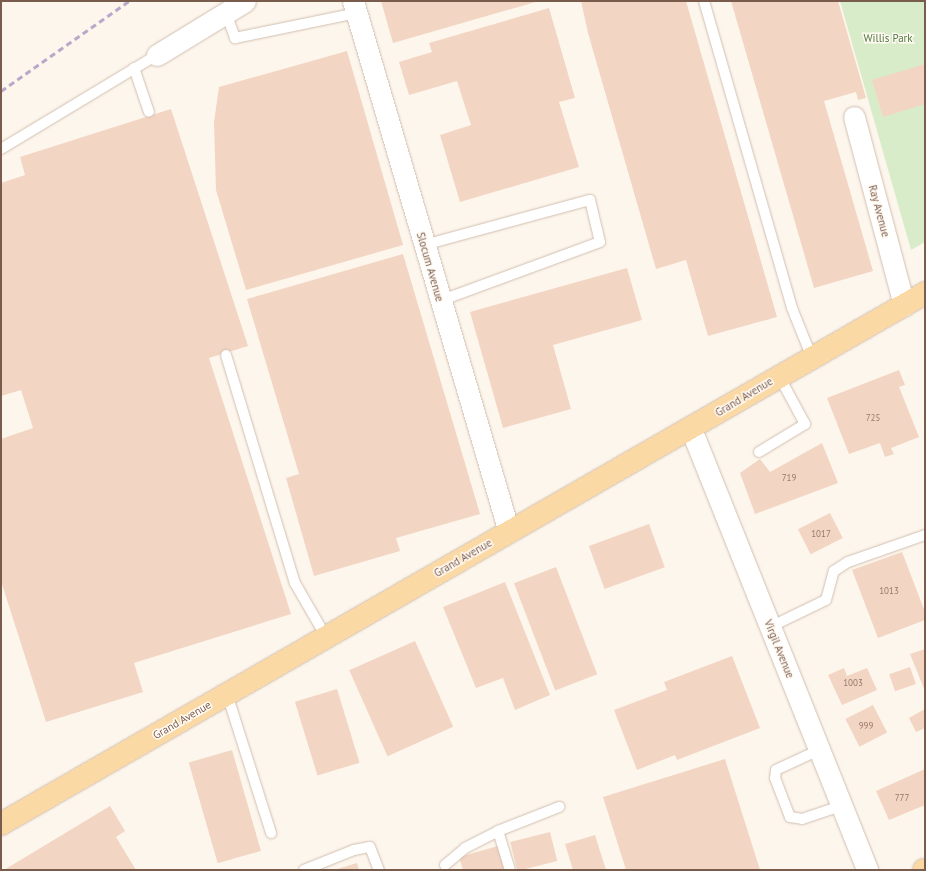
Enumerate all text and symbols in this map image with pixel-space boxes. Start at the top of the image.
park label: Willis Park [863,31,913,45]
street label: Ray Avenue [866,183,892,239]
street label: Slocum Avenue [414,231,446,303]
street label: Grand Avenue [713,375,775,419]
house number: 725 [866,413,880,423]
house number: 719 [782,473,796,483]
house number: 1017 [811,529,831,539]
street label: Grand Avenue [431,536,495,580]
house number: 1013 [879,586,899,596]
street label: Virgil Avenue [761,618,797,680]
house number: 1003 [843,678,863,688]
street label: Grand Avenue [150,698,214,742]
house number: 999 [859,721,873,731]
house number: 777 [895,793,909,803]

